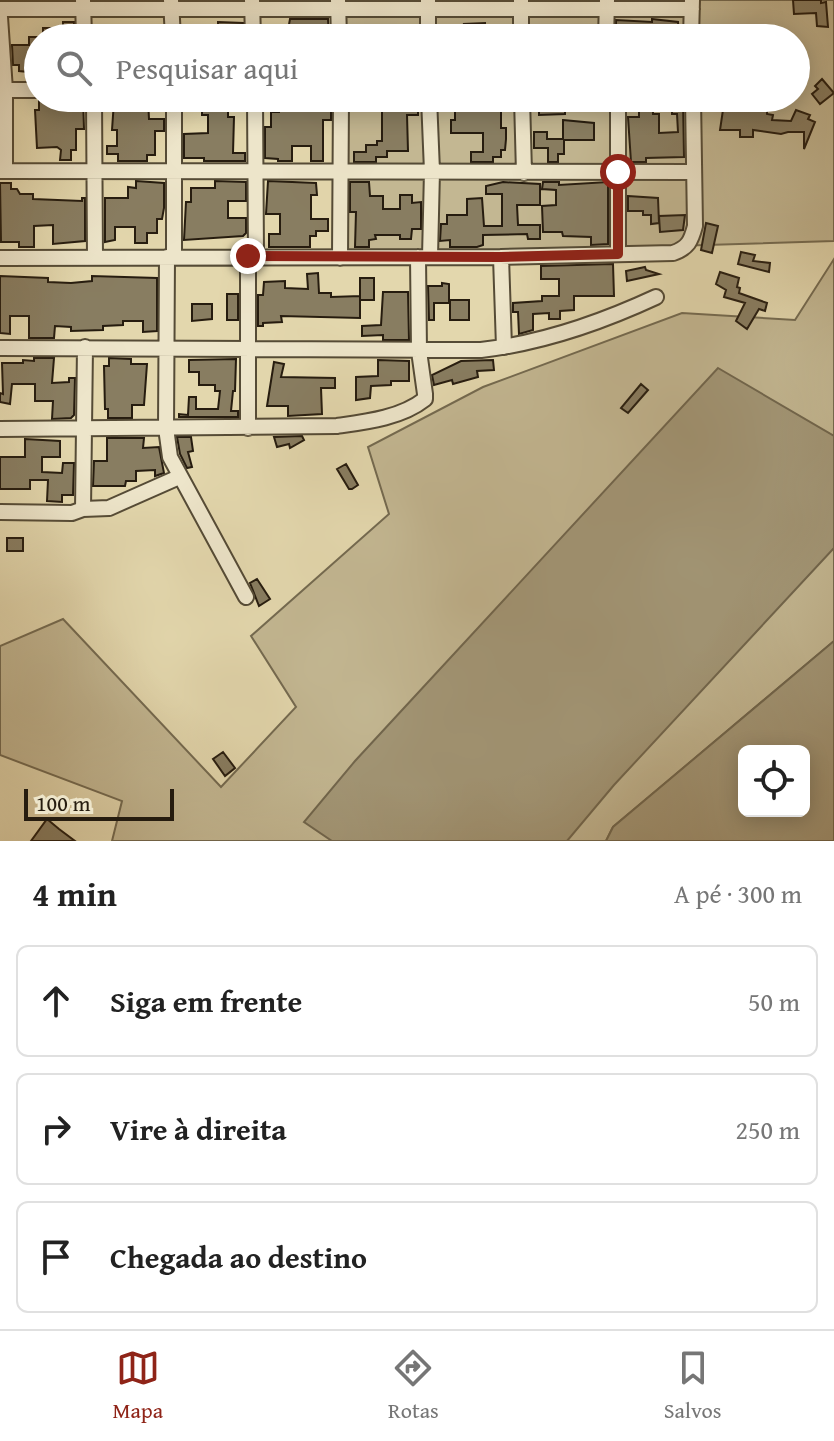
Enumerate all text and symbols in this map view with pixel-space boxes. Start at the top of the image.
search box [24,24,810,112]
icon: search [52,46,96,90]
text: Pesquisar aqui [116,46,298,90]
route start [600,154,636,190]
route end [230,238,266,274]
map controls [738,745,810,817]
button: locate [738,745,810,817]
scale bar [24,785,174,821]
text: 100 m [36,787,91,819]
text: 4 min [32,869,117,918]
text: A pé · 300 m [674,874,802,913]
icon: ahead [34,979,78,1023]
text: Siga em frente [110,979,302,1023]
text: 50 m [748,982,800,1021]
icon: right [34,1107,78,1151]
text: Vire à direita [110,1107,287,1151]
text: 250 m [735,1110,800,1149]
icon: arrive [34,1235,78,1279]
text: Chegada ao destino [110,1235,367,1279]
tab: Mapa [112,1346,163,1426]
tab: Rotas [388,1346,439,1426]
tab: Salvos [664,1346,722,1426]

